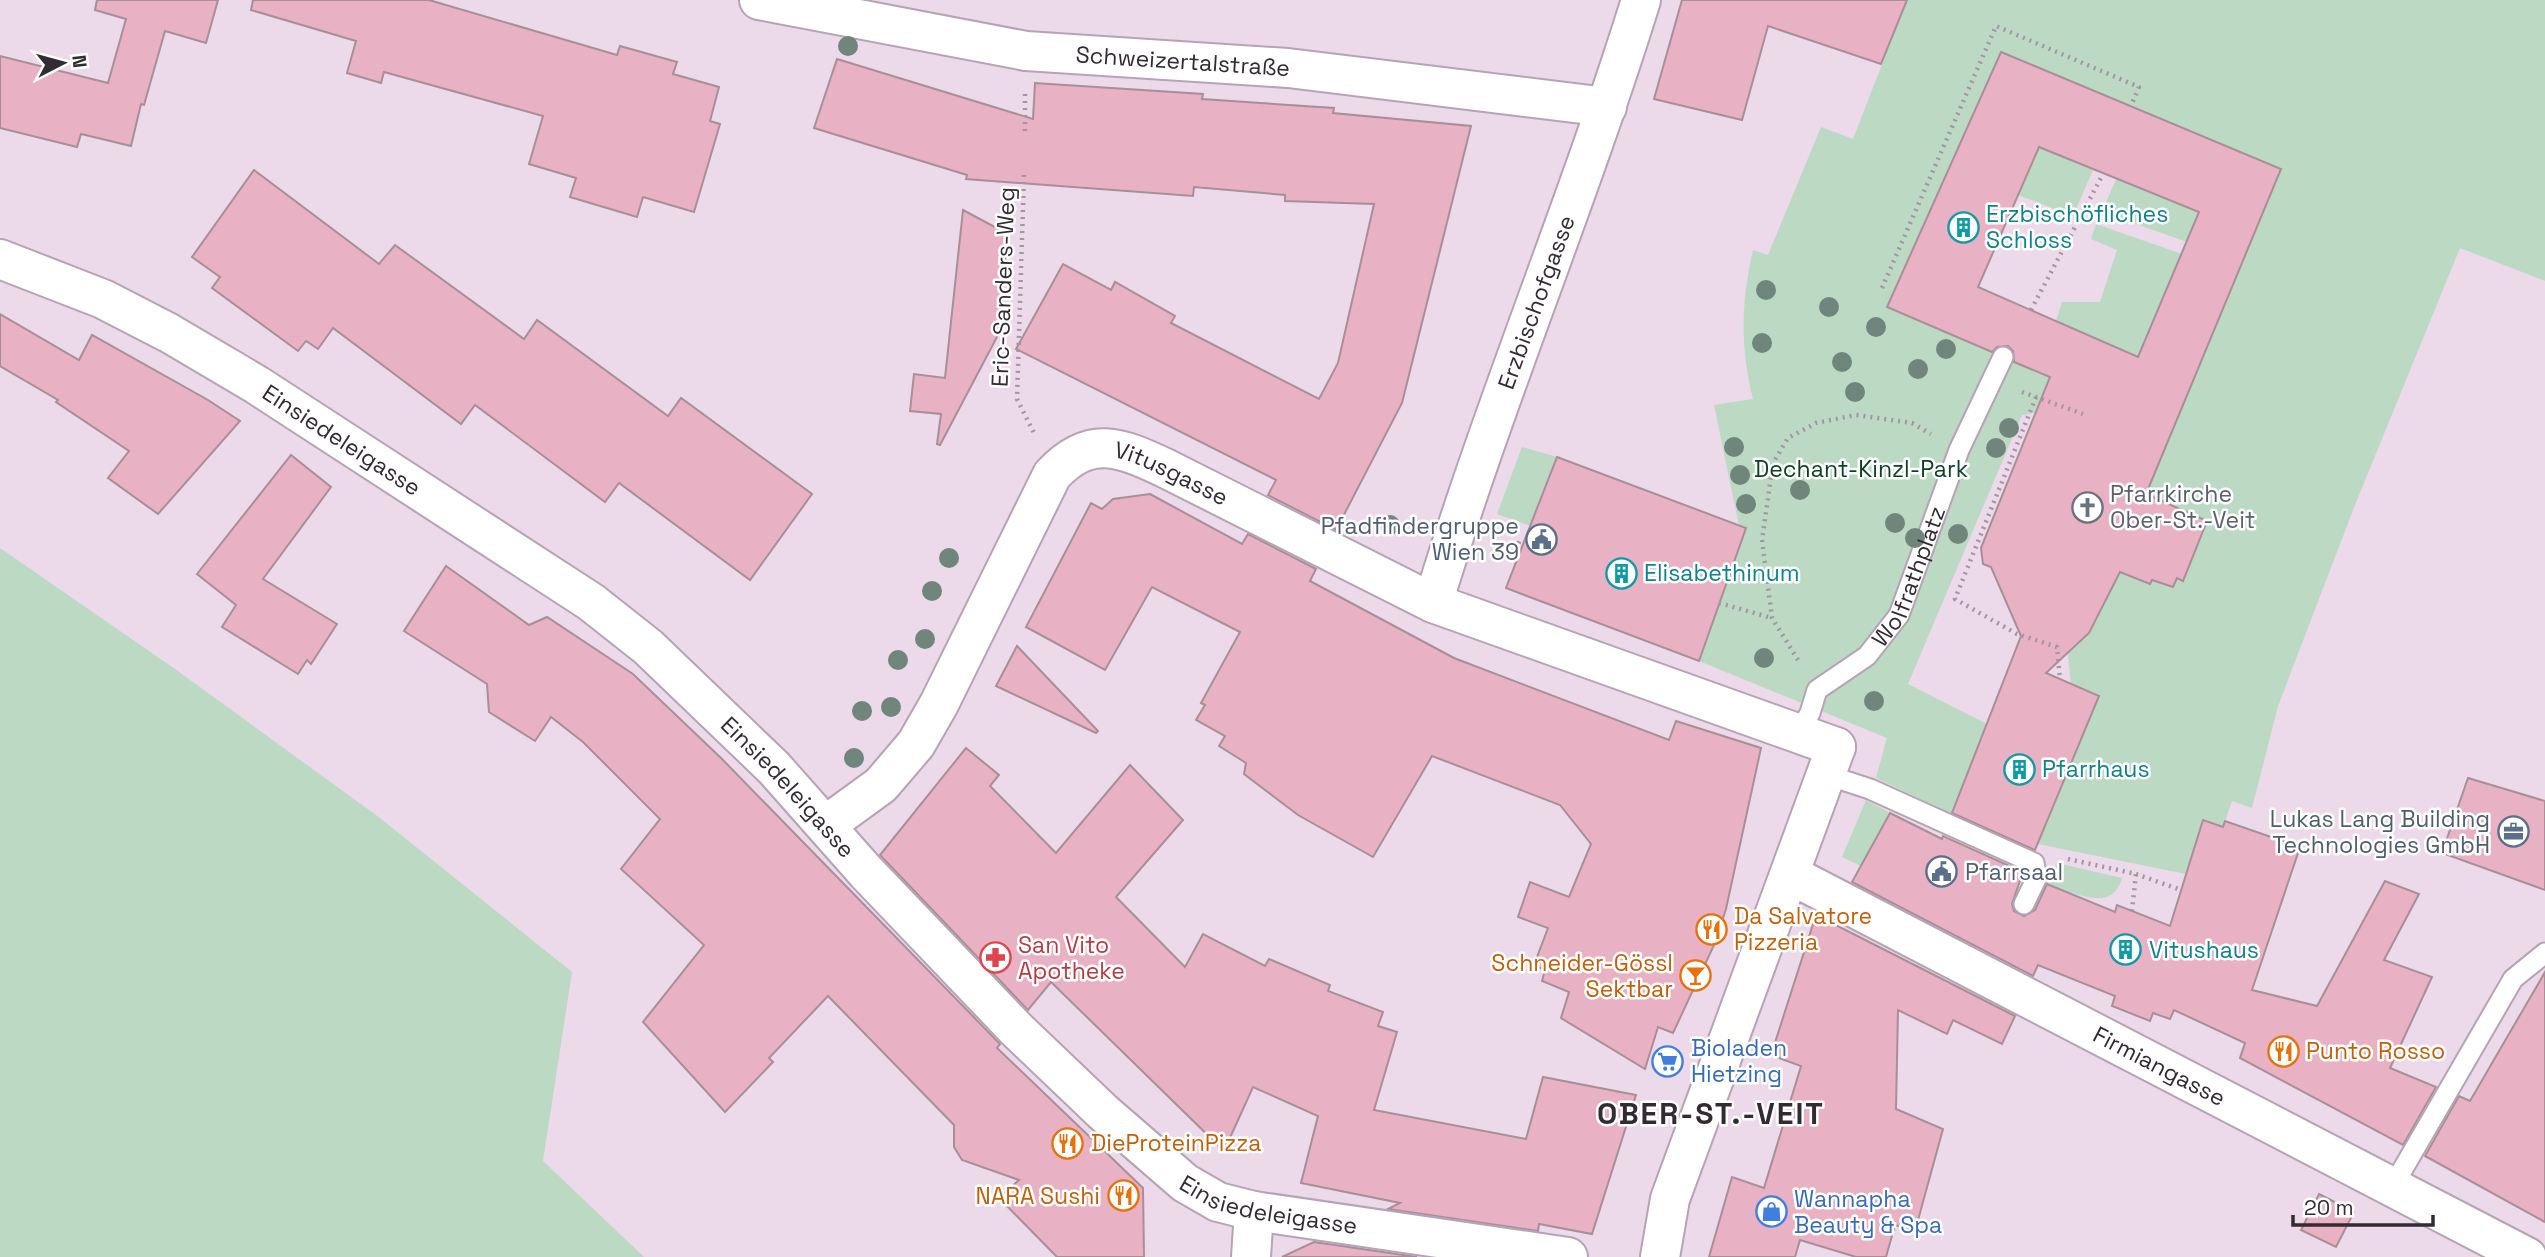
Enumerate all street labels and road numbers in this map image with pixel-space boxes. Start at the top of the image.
street label: Schweizertalstraße [1075,39,1291,83]
street label: Eric-Sanders-Weg [985,186,1021,388]
street label: Erzbischofgasse [1491,211,1582,393]
street label: Einsiedeleigasse [257,378,427,503]
street label: Vitusgasse [1111,434,1233,512]
street label: Wolfrathplatz [1865,502,1952,653]
street label: Einsiedeleigasse [714,710,861,864]
street label: Firmiangasse [2088,1019,2231,1113]
street label: Einsiedeleigasse [1174,1168,1359,1241]

